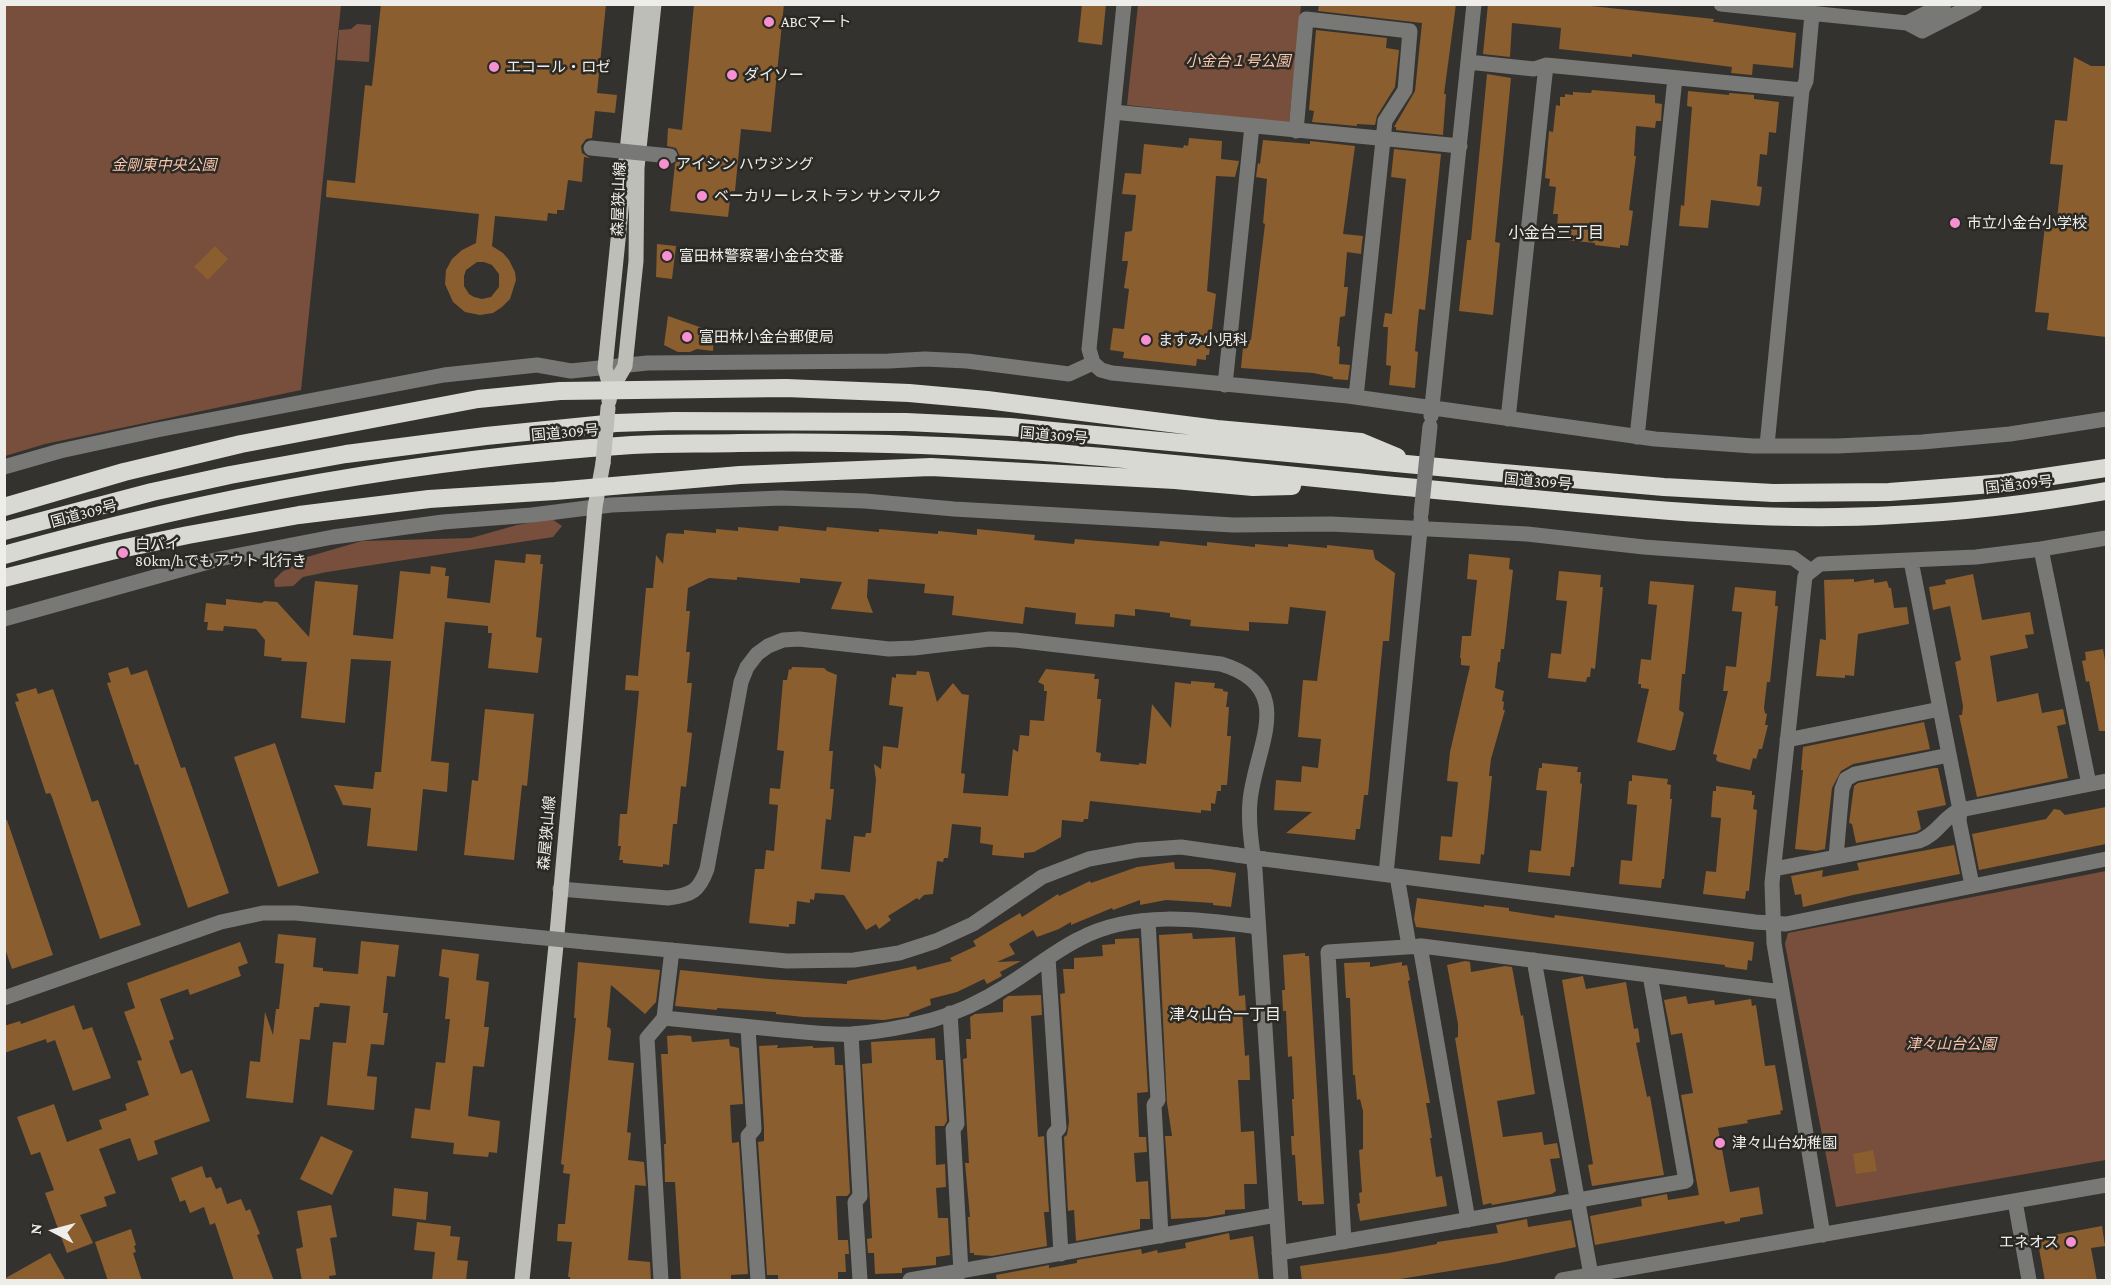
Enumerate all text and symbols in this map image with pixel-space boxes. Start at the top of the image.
place label: ABCマート [781,13,852,31]
marker: ABCマート [762,15,776,29]
park label: 小金台１号公園 [1186,52,1290,70]
place label: エコール・ロゼ [506,58,611,76]
marker: エコール・ロゼ [487,60,501,74]
place label: ダイソー [744,66,804,84]
marker: ダイソー [725,68,739,82]
place label: アイシン ハウジング [676,155,814,173]
park label: 金剛東中央公園 [112,156,216,174]
marker: アイシン ハウジング [657,157,671,171]
street label: 森屋狭山線 [609,161,629,237]
place label: ベーカリーレストラン サンマルク [714,187,942,205]
marker: ベーカリーレストラン サンマルク [695,189,709,203]
place label: 市立小金台小学校 [1967,214,2087,232]
marker: 市立小金台小学校 [1948,216,1962,230]
district label: 小金台三丁目 [1508,223,1604,243]
place label: 富田林警察署小金台交番 [679,247,844,265]
marker: 富田林警察署小金台交番 [660,249,674,263]
place label: 富田林小金台郵便局 [699,328,834,346]
marker: 富田林小金台郵便局 [680,330,694,344]
place label: ますみ小児科 [1158,331,1248,349]
marker: ますみ小児科 [1139,333,1153,347]
street label: 国道309号 [530,421,600,445]
street label: 国道309号 [1019,424,1089,448]
street label: 国道309号 [1503,470,1573,494]
street label: 国道309号 [1984,472,2054,498]
street label: 国道309号 [49,496,119,532]
place label: 白バイ 80km/hでもアウト 北行き [135,535,307,570]
marker: 白バイ 80km/hでもアウト 北行き [116,546,130,560]
street label: 森屋狭山線 [535,795,559,871]
district label: 津々山台一丁目 [1169,1005,1281,1025]
park label: 津々山台公園 [1906,1035,1996,1053]
place label: 津々山台幼稚園 [1732,1134,1837,1152]
marker: 津々山台幼稚園 [1713,1136,1727,1150]
north arrow [24,1201,84,1261]
text: N [27,1223,45,1235]
place label: エネオス [1999,1233,2059,1251]
marker: エネオス [2064,1235,2078,1249]

